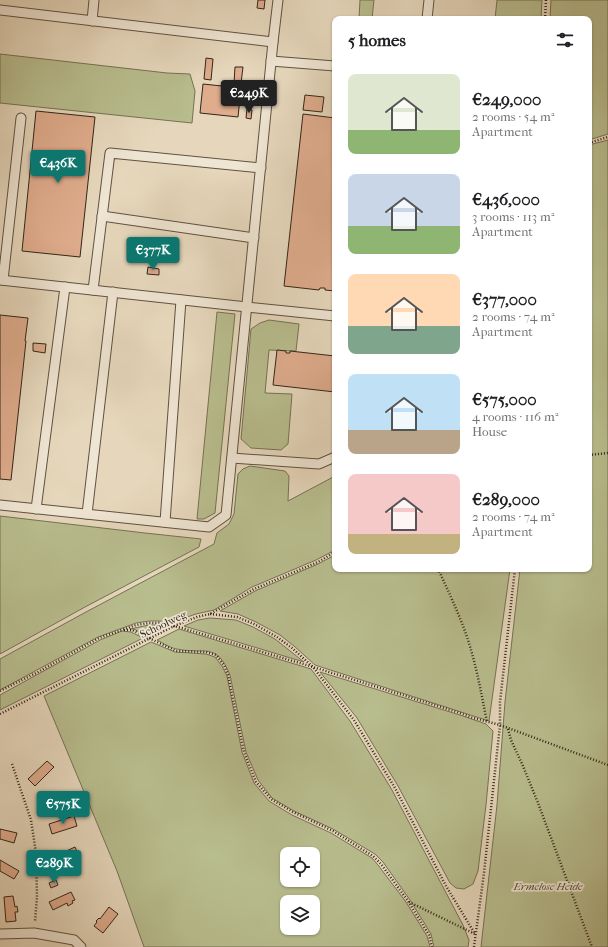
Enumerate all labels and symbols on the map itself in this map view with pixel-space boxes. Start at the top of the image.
pin: €249K [221,80,277,114]
pin: €436K [30,150,86,184]
pin: €377K [125,237,181,271]
street label: Schoolweg [138,608,189,641]
pin: €575K [35,791,91,825]
pin: €289K [26,850,82,884]
park label: Ermelose Heide [512,880,583,893]

